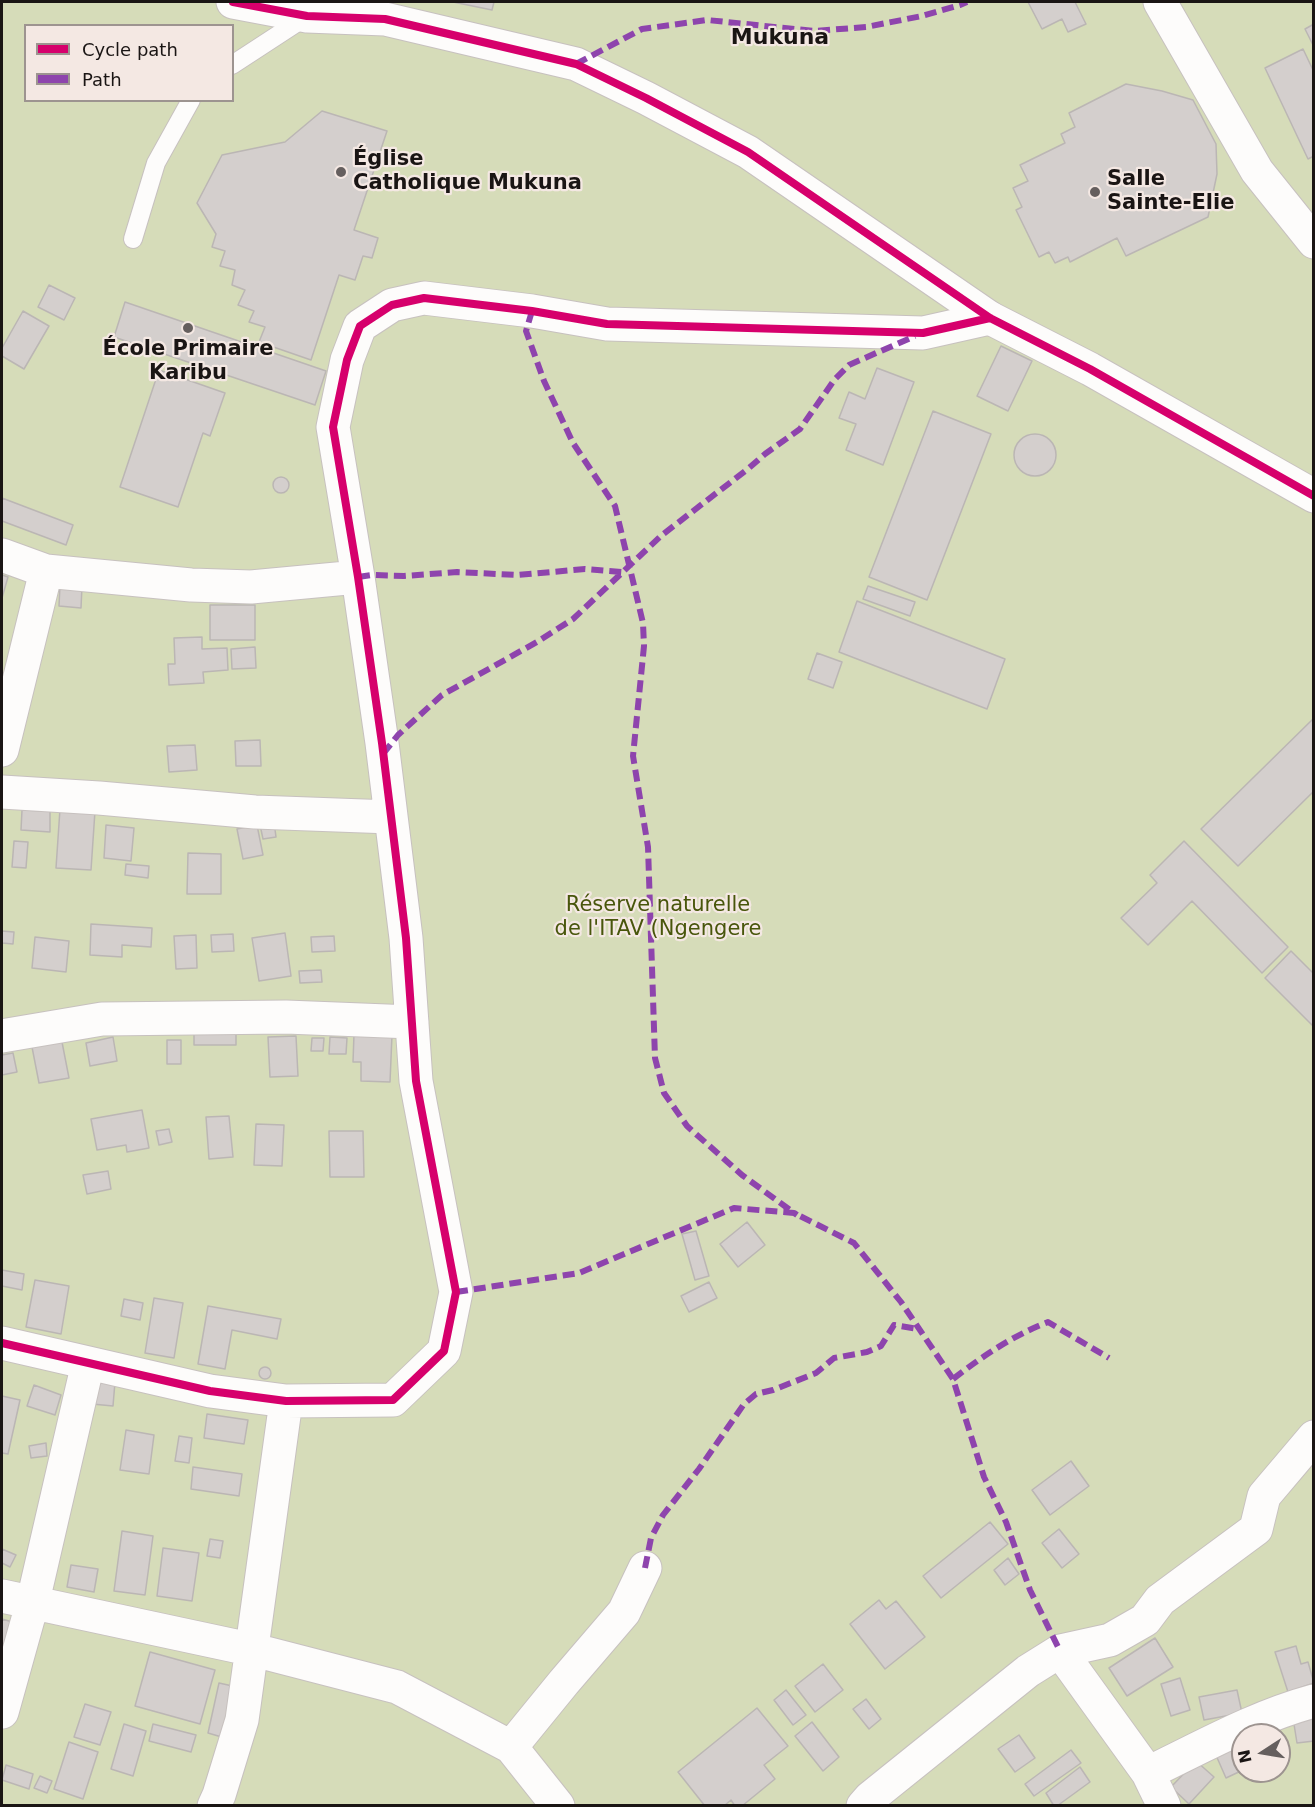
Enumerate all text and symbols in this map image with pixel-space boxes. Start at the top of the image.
legend [24,24,234,102]
district label: Mukuna [731,25,829,51]
text: Cycle path [82,39,178,60]
text: Path [82,69,122,90]
place label: Église Catholique Mukuna [353,147,582,197]
marker: Église Catholique Mukuna [334,165,348,179]
place label: Salle Sainte-Elie [1107,167,1234,217]
marker: Salle Sainte-Elie [1088,185,1102,199]
marker: École Primaire Karibu [181,321,195,335]
place label: École Primaire Karibu [103,337,273,387]
park label: Réserve naturelle de l'ITAV (Ngengere [555,893,761,943]
north arrow [1231,1723,1291,1783]
text: N [1234,1748,1256,1765]

